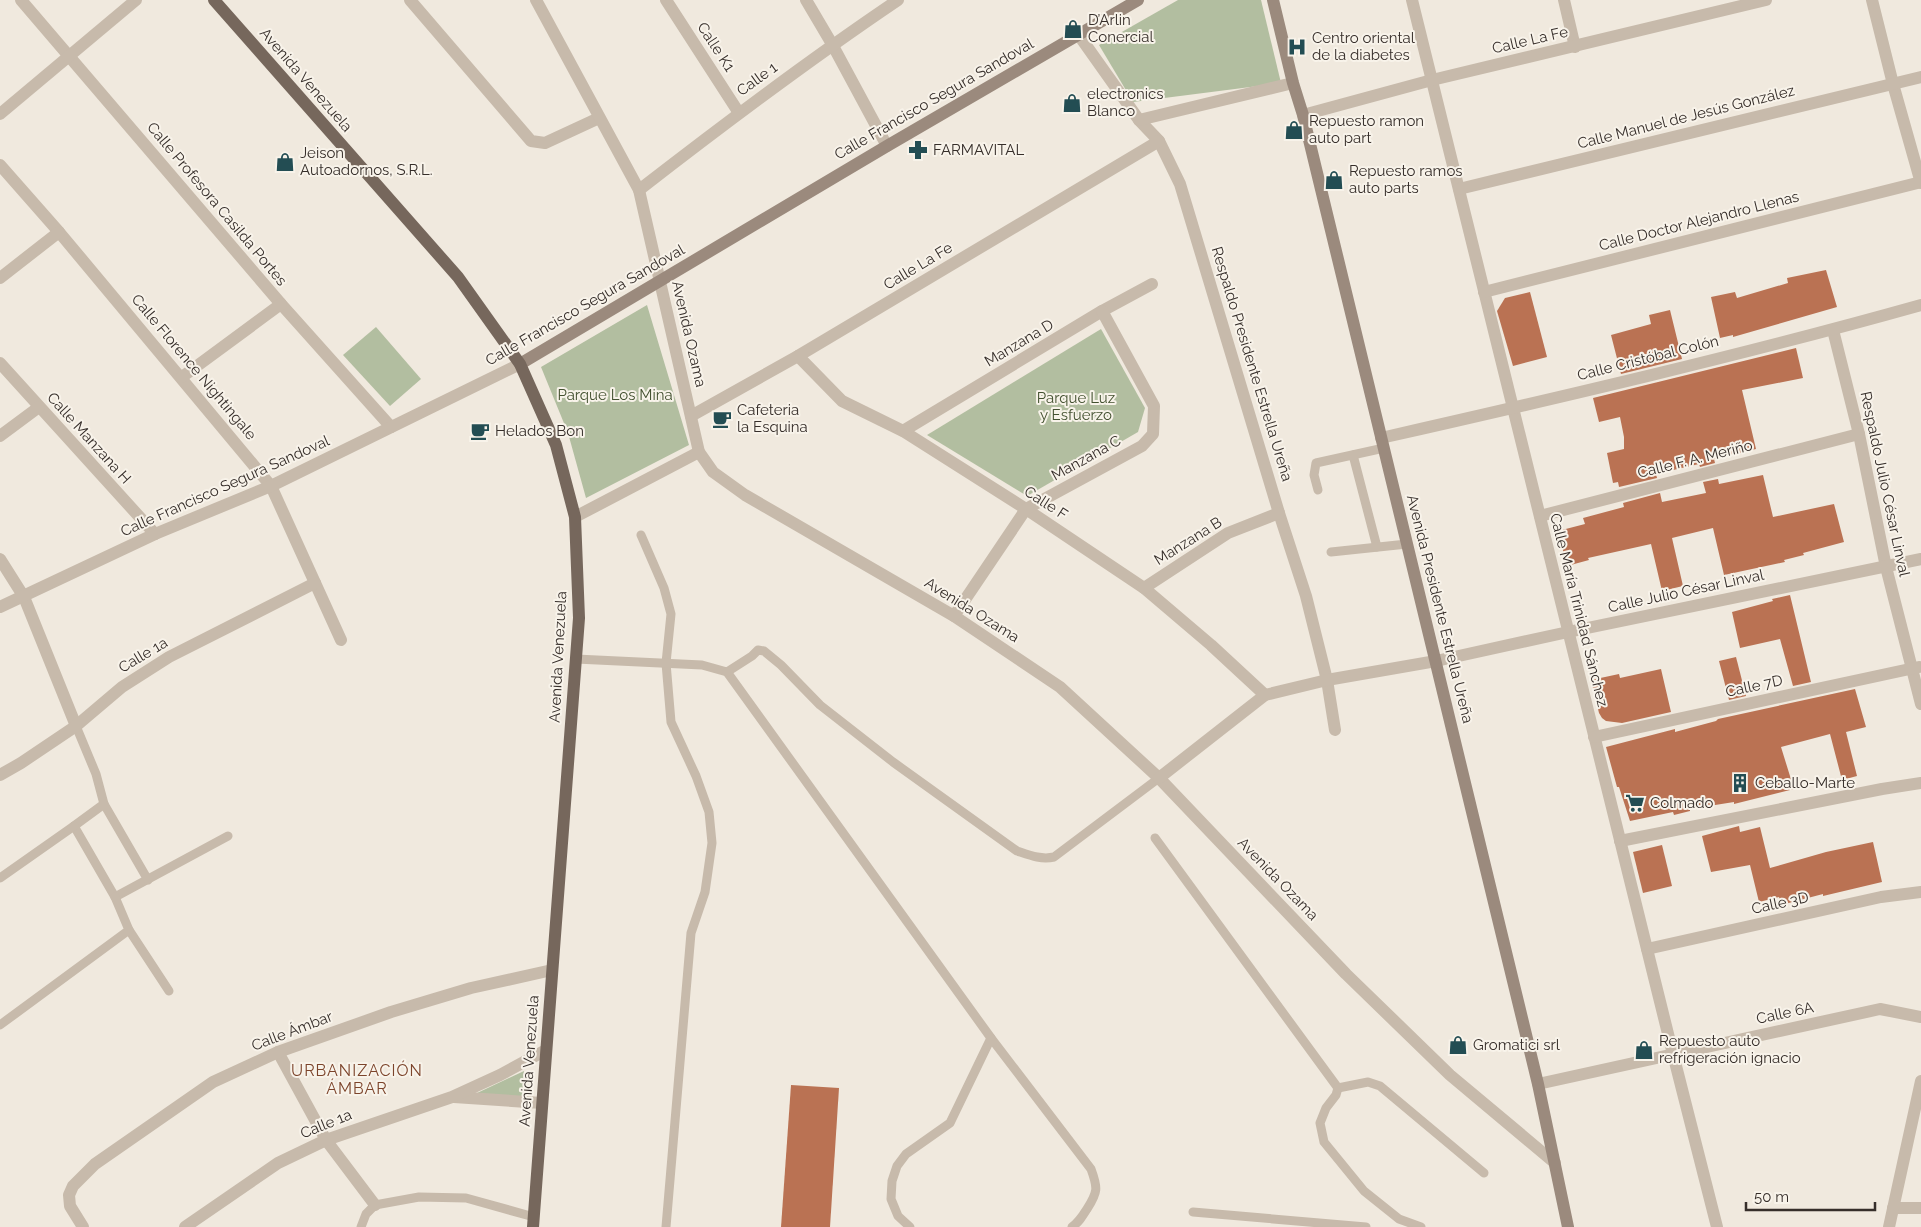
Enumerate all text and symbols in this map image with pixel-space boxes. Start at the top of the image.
place label: D’Arlin Conercial [1088,11,1154,46]
shop icon: D’Arlin Conercial [1062,18,1084,40]
street label: Calle K1 [693,19,739,76]
street label: Calle La Fe [1490,23,1570,57]
street label: Avenida Venezuela [256,24,356,136]
place label: Centro oriental de la diabetes [1312,29,1416,64]
street label: Calle Francisco Segura Sandoval [831,34,1037,163]
hospital icon: Centro oriental de la diabetes [1286,36,1308,58]
street label: Calle 1 [733,58,781,100]
street label: Calle Manuel de Jesús González [1576,81,1796,153]
place label: electronics Blanco [1087,85,1163,120]
shop icon: electronics Blanco [1061,92,1083,114]
place label: Repuesto ramon auto part [1309,112,1424,147]
street label: Calle Profesora Casilda Portes [143,119,291,289]
shop icon: Repuesto ramon auto part [1283,119,1305,141]
pharmacy icon: FARMAVITAL [907,139,929,161]
place label: FARMAVITAL [933,141,1024,159]
place label: Jeison Autoadornos, S.R.L. [300,144,433,179]
shop icon: Jeison Autoadornos, S.R.L. [274,151,296,173]
place label: Repuesto ramos auto parts [1349,162,1463,197]
shop icon: Repuesto ramos auto parts [1323,169,1345,191]
street label: Calle Doctor Alejandro Llenas [1597,187,1801,255]
street label: Calle La Fe [880,238,956,294]
street label: Calle Francisco Segura Sandoval [482,240,688,369]
street label: Respaldo Presidente Estrella Ureña [1208,244,1296,484]
street label: Avenida Ozama [668,279,710,389]
street label: Calle Florence Nightingale [128,290,260,444]
street label: Manzana D [981,315,1057,371]
street label: Calle Cristóbal Colón [1575,332,1721,384]
park label: Parque Los Mina [557,386,673,404]
street label: Calle Manzana H [43,389,135,487]
park label: Parque Luz y Esfuerzo [1037,389,1115,424]
street label: Respaldo Julio César Linval [1857,390,1914,579]
place label: Cafeteria la Esquina [737,401,808,436]
cafe icon: Cafeteria la Esquina [711,408,733,430]
cafe icon: Helados Bon [469,420,491,442]
place label: Helados Bon [495,422,584,440]
street label: Calle Francisco Segura Sandoval [118,431,333,540]
street label: Manzana C [1048,432,1124,484]
street label: Calle F. A. Meriño [1636,436,1754,482]
street label: Calle F [1021,482,1071,524]
street label: Avenida Presidente Estrella Ureña [1403,493,1477,725]
street label: Calle María Trinidad Sánchez [1546,511,1612,709]
street label: Manzana B [1151,513,1225,569]
street label: Calle Julio César Linval [1606,565,1766,616]
street label: Avenida Ozama [921,574,1023,646]
street label: Avenida Venezuela [546,591,570,723]
street label: Calle 1a [115,633,171,677]
street label: Calle 7D [1724,671,1785,701]
building icon: Ceballo-Marte [1729,772,1751,794]
place label: Ceballo-Marte [1755,774,1855,792]
supermarket icon: Colmado [1624,792,1646,814]
place label: Colmado [1650,794,1714,812]
street label: Avenida Ozama [1234,834,1322,924]
street label: Calle 3D [1750,888,1810,918]
street label: Avenida Venezuela [515,995,543,1127]
street label: Calle 6A [1755,998,1815,1028]
street label: Calle Ámbar [249,1007,336,1055]
place label: Repuesto auto refrigeración ignacio [1659,1032,1801,1067]
shop icon: Gromatici srl [1447,1034,1469,1056]
place label: Gromatici srl [1473,1036,1561,1054]
shop icon: Repuesto auto refrigeración ignacio [1633,1039,1655,1061]
district label: URBANIZACIÓN ÁMBAR [291,1060,423,1098]
street label: Calle 1a [298,1106,354,1142]
scale bar [1746,1180,1875,1212]
text: 50 m [1754,1188,1789,1206]

